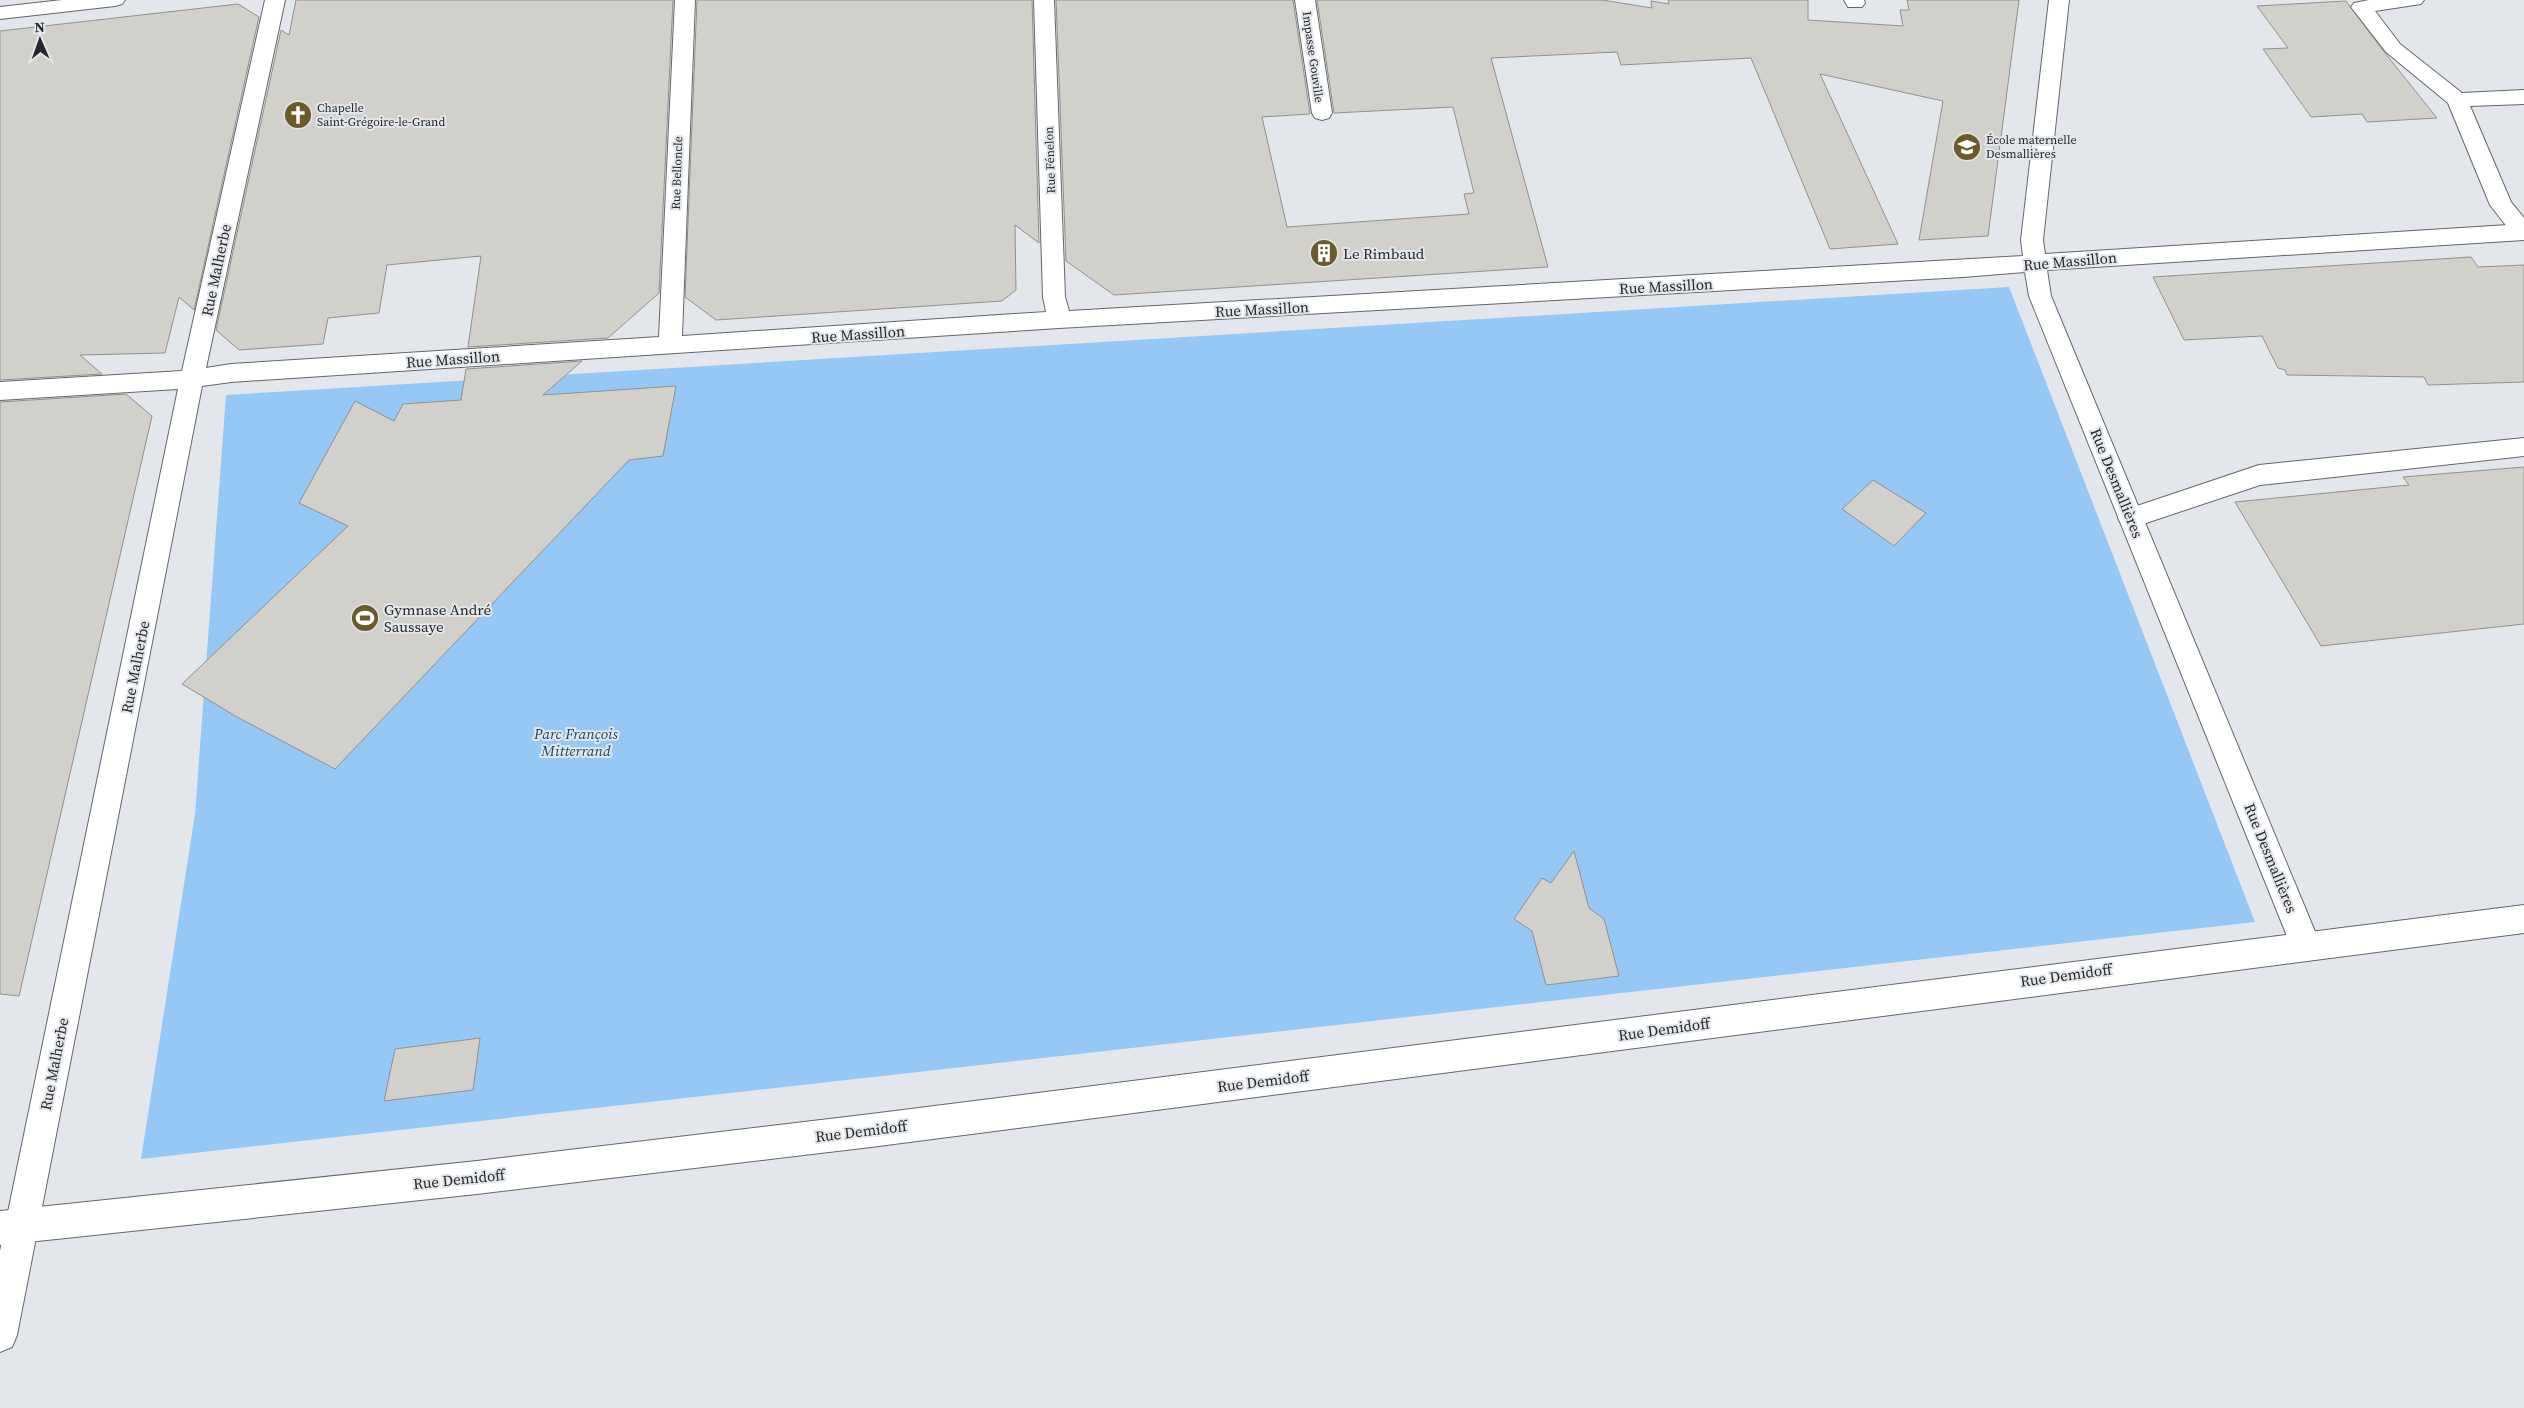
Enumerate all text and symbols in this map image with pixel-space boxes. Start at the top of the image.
street label: Impasse Gouville [1299,10,1327,104]
north arrow [15,15,65,65]
text: N [34,17,45,37]
church icon: Chapelle Saint-Grégoire-le-Grand [283,100,313,130]
place label: Chapelle Saint-Grégoire-le-Grand [317,100,445,130]
street label: Rue Fénelon [1041,126,1059,194]
school or university icon: École maternelle Desmallières [1952,132,1982,162]
place label: École maternelle Desmallières [1986,132,2077,162]
street label: Rue Belloncle [668,136,686,210]
street label: Rue Malherbe [196,222,236,318]
building icon: Le Rimbaud [1309,238,1339,268]
place label: Le Rimbaud [1343,243,1425,264]
street label: Rue Massillon [2022,246,2118,276]
street label: Rue Massillon [1619,273,1713,299]
street label: Rue Massillon [1215,296,1309,322]
street label: Rue Massillon [810,320,906,348]
street label: Rue Massillon [405,345,501,373]
street label: Rue Desmallières [2085,425,2149,541]
place label: Gymnase André Saussaye [384,599,492,637]
sports icon: Gymnase André Saussaye [350,603,380,633]
street label: Rue Malherbe [116,619,154,715]
park label: Parc François Mitterrand [533,723,619,761]
street label: Rue Desmallières [2239,800,2303,916]
street label: Rue Demidoff [2019,958,2114,992]
street label: Rue Demidoff [1617,1012,1712,1046]
street label: Rue Malherbe [35,1016,73,1112]
street label: Rue Demidoff [1216,1065,1311,1097]
street label: Rue Demidoff [814,1115,909,1147]
street label: Rue Demidoff [412,1164,507,1194]

